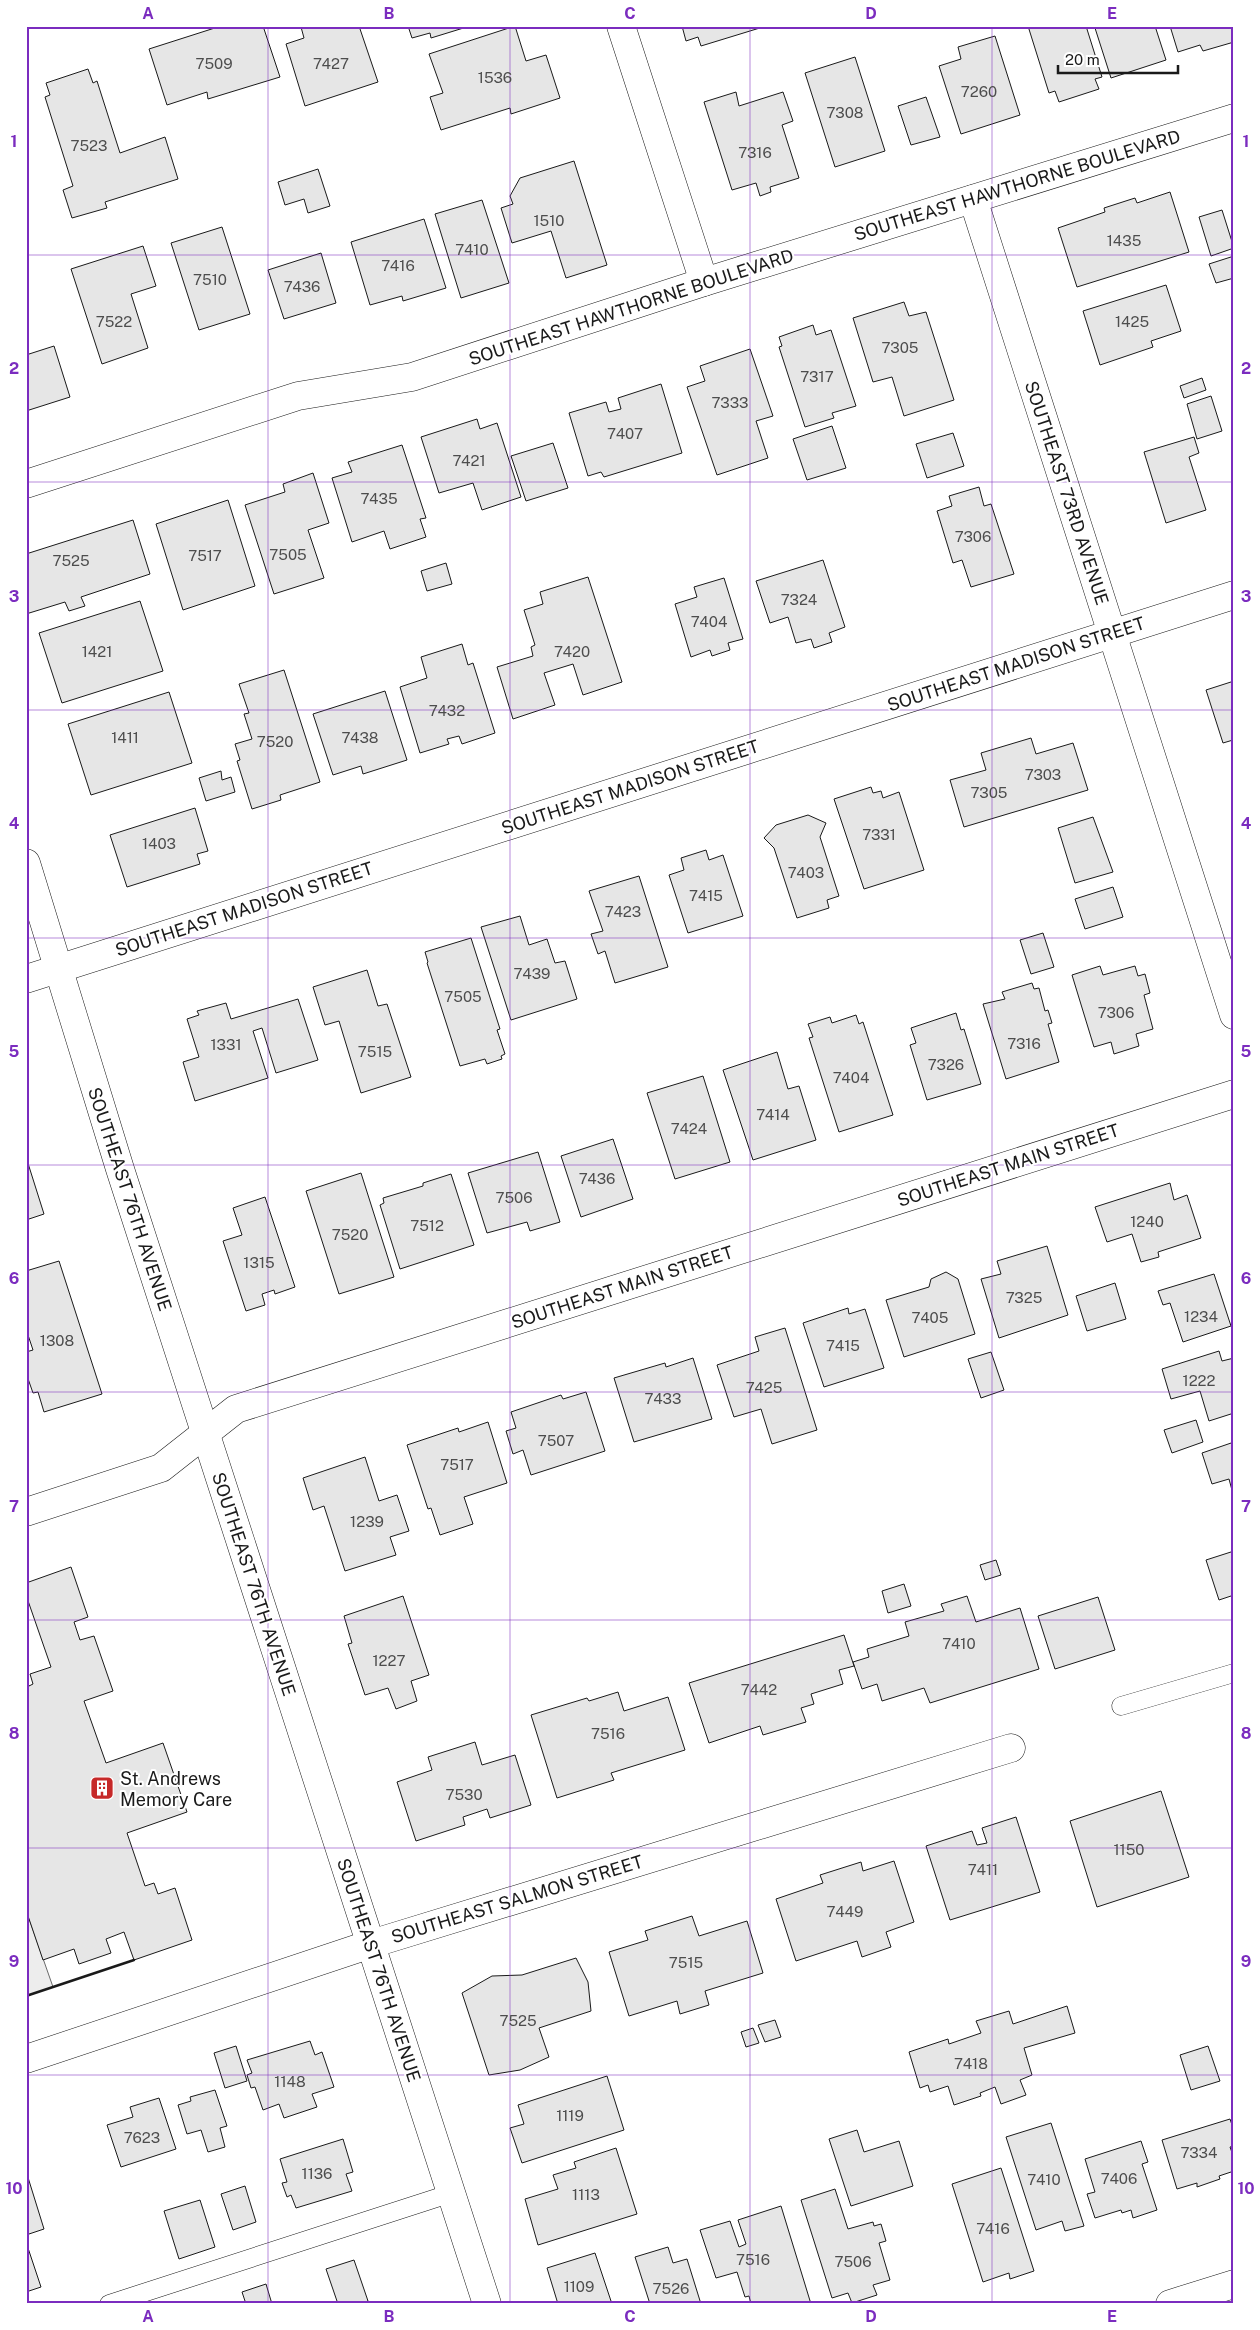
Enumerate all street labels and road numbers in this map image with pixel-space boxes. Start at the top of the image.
street label: SOUTHEAST HAWTHORNE BOULEVARD [851,125,1183,245]
street label: SOUTHEAST HAWTHORNE BOULEVARD [466,244,796,370]
street label: SOUTHEAST 73RD AVENUE [1021,378,1113,608]
street label: SOUTHEAST MADISON STREET [885,612,1148,716]
street label: SOUTHEAST MADISON STREET [499,735,762,839]
street label: SOUTHEAST MADISON STREET [113,857,376,961]
street label: SOUTHEAST 76TH AVENUE [84,1084,176,1314]
street label: SOUTHEAST MAIN STREET [894,1119,1122,1211]
street label: SOUTHEAST MAIN STREET [508,1241,736,1333]
street label: SOUTHEAST 76TH AVENUE [208,1469,300,1699]
street label: SOUTHEAST SALMON STREET [388,1851,646,1947]
street label: SOUTHEAST 76TH AVENUE [333,1855,425,2085]

